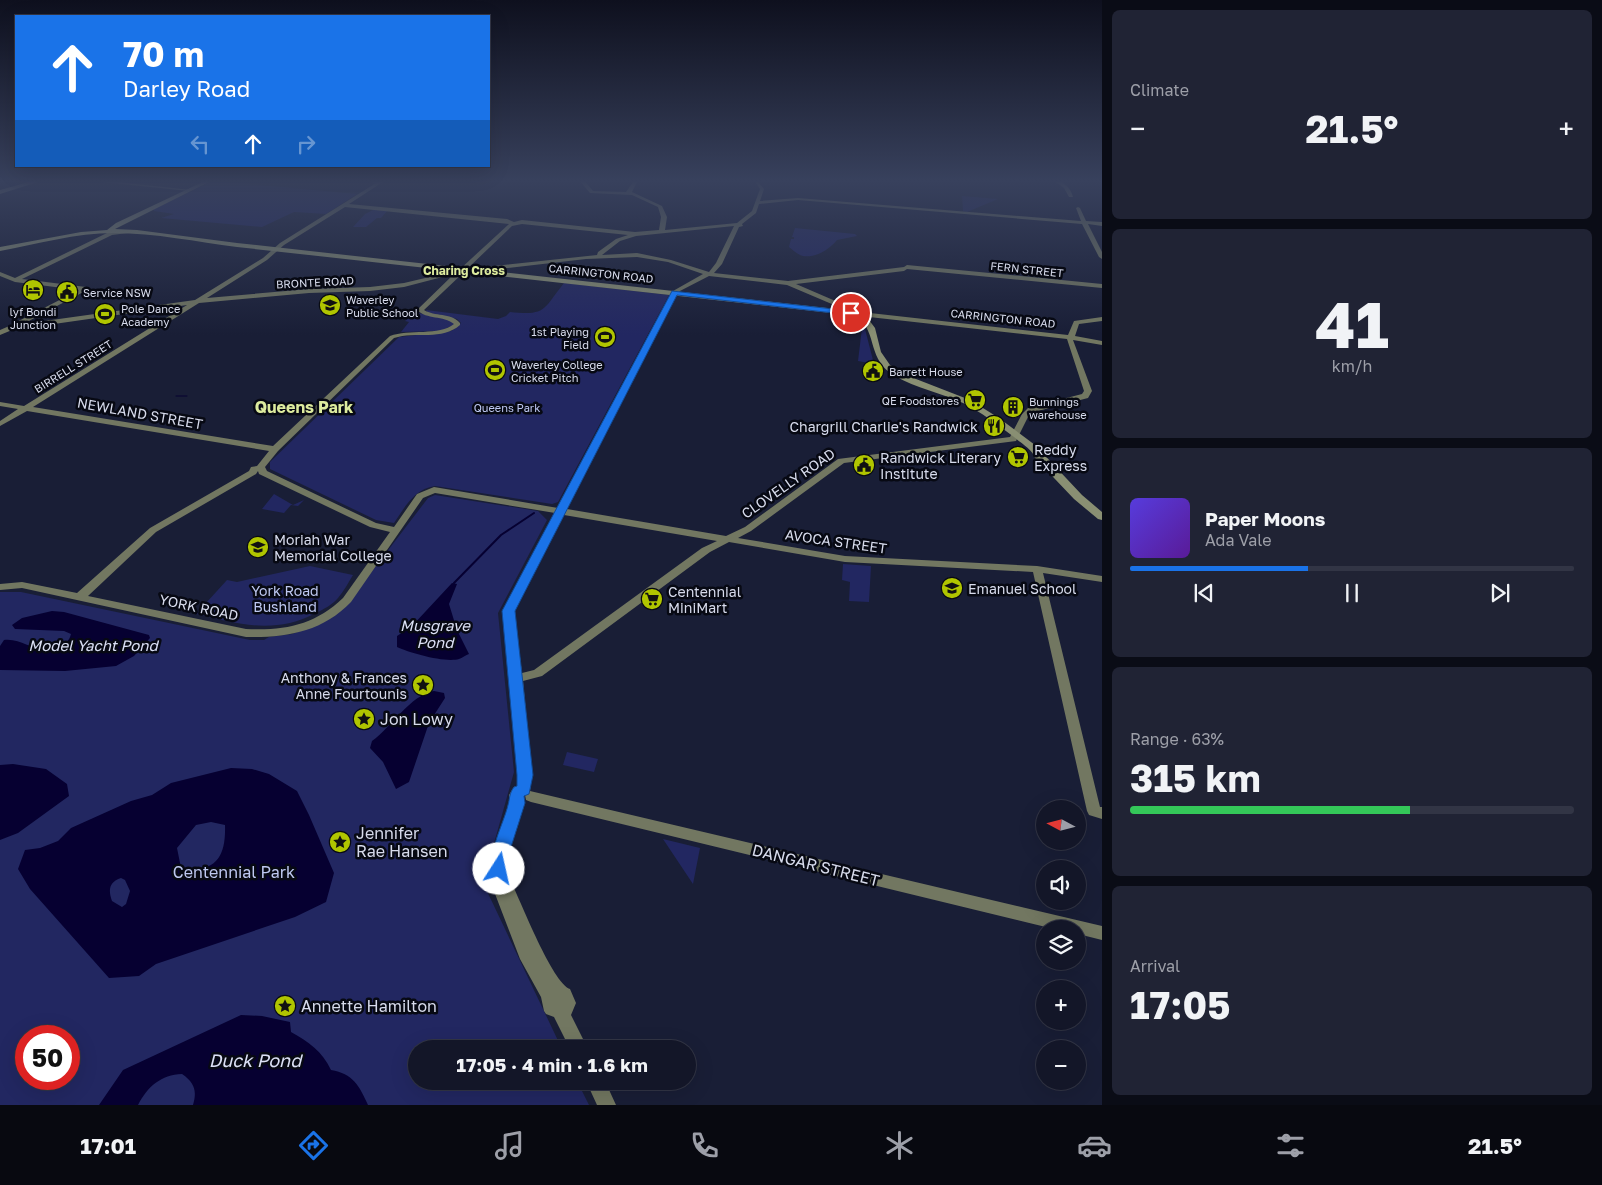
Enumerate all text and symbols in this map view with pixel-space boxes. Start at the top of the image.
text: 70 m [123,33,204,75]
icon: ahead [40,35,105,100]
text: Darley Road [123,75,250,102]
text: Climate [1130,80,1189,100]
text: 21.5° [1306,106,1398,151]
text: − [1130,112,1145,145]
text: + [1559,112,1574,145]
icon: left [186,130,214,158]
icon: ahead [239,130,267,158]
icon: right [292,130,320,158]
street label: FERN STREET [990,259,1064,279]
street label: CARRINGTON ROAD [548,261,654,285]
district label: Charing Cross [423,263,505,278]
street label: BRONTE ROAD [276,273,355,291]
hotel icon: lyf Bondi Junction [21,278,45,302]
public building icon: Service NSW [55,280,79,304]
text: 41 [1315,284,1389,362]
place label: Service NSW [83,286,152,299]
pin [830,292,872,334]
school or university icon: Waverley Public School [318,293,342,317]
place label: Waverley Public School [346,293,419,319]
icon: arrive [837,299,865,327]
sports icon: Pole Dance Academy [93,302,117,326]
place label: Pole Dance Academy [121,302,180,328]
place label: lyf Bondi Junction [10,305,56,331]
street label: CARRINGTON ROAD [950,306,1056,330]
place label: 1st Playing Field [531,325,589,351]
sports icon: 1st Playing Field [593,325,617,349]
street label: BIRRELL STREET [32,337,114,395]
text: km/h [1332,356,1372,376]
sports icon: Waverley College Cricket Pitch [483,358,507,382]
place label: Waverley College Cricket Pitch [511,358,603,384]
public building icon: Barrett House [861,359,885,383]
place label: Barrett House [889,365,963,378]
supermarket icon: QE Foodstores [963,388,987,412]
street label: NEWLAND STREET [76,394,204,432]
place label: QE Foodstores [882,394,959,407]
building icon: Bunnings warehouse [1001,395,1025,419]
place label: Bunnings warehouse [1029,395,1087,421]
district label: Queens Park [255,397,354,417]
park label: Queens Park [474,401,540,414]
restaurant icon: Chargrill Charlie's Randwick [982,414,1006,438]
place label: Chargrill Charlie's Randwick [790,418,978,435]
place label: Reddy Express [1034,441,1087,474]
street label: CLOVELLY ROAD [738,444,838,522]
supermarket icon: Reddy Express [1006,445,1030,469]
place label: Randwick Literary Institute [880,449,1001,482]
public building icon: Randwick Literary Institute [852,453,876,477]
text: Paper Moons [1205,507,1325,530]
street label: AVOCA STREET [784,525,888,557]
text: Ada Vale [1205,530,1271,550]
place label: Moriah War Memorial College [274,531,392,564]
school or university icon: Moriah War Memorial College [246,535,270,559]
school or university icon: Emanuel School [940,576,964,600]
icon: previous [1190,579,1218,607]
icon: pause [1338,579,1366,607]
icon: next [1486,579,1514,607]
place label: Emanuel School [968,580,1077,597]
park label: York Road Bushland [251,582,319,615]
place label: Centennial MiniMart [668,583,741,616]
supermarket icon: Centennial MiniMart [640,587,664,611]
street label: YORK ROAD [158,590,240,624]
water label: Musgrave Pond [400,616,471,651]
water label: Model Yacht Pond [28,636,159,654]
place label: Anthony & Frances Anne Fourtounis [281,669,407,702]
place icon: Anthony & Frances Anne Fourtounis [411,673,435,697]
place icon: Jon Lowy [352,707,376,731]
place label: Jon Lowy [380,709,453,729]
text: Range · 63% [1130,729,1224,749]
text: 315 km [1130,755,1261,800]
north arrow [1036,800,1086,850]
map controls [1036,800,1086,1090]
place label: Jennifer Rae Hansen [356,823,448,861]
place icon: Jennifer Rae Hansen [328,830,352,854]
street label: DANGAR STREET [750,839,882,891]
position arrow [472,842,524,894]
button: sound [1036,860,1086,910]
park label: Centennial Park [173,862,295,882]
button: layers [1036,920,1086,970]
text: Arrival [1130,956,1180,976]
button: + [1036,980,1086,1030]
text: 17:05 [1130,982,1230,1027]
place icon: Annette Hamilton [273,994,297,1018]
place label: Annette Hamilton [301,996,437,1016]
speed limit sign: 50 [15,1025,80,1090]
button: − [1036,1040,1086,1090]
water label: Duck Pond [209,1049,303,1071]
text: 17:05 · 4 min · 1.6 km [456,1053,648,1076]
icon: directions [296,1128,331,1163]
icon: music [492,1128,527,1163]
icon: phone [687,1128,722,1163]
icon: climate [882,1128,917,1163]
icon: car [1077,1128,1112,1163]
icon: filters [1273,1128,1308,1163]
text: 17:01 [80,1132,136,1159]
text: 21.5° [1468,1132,1522,1159]

